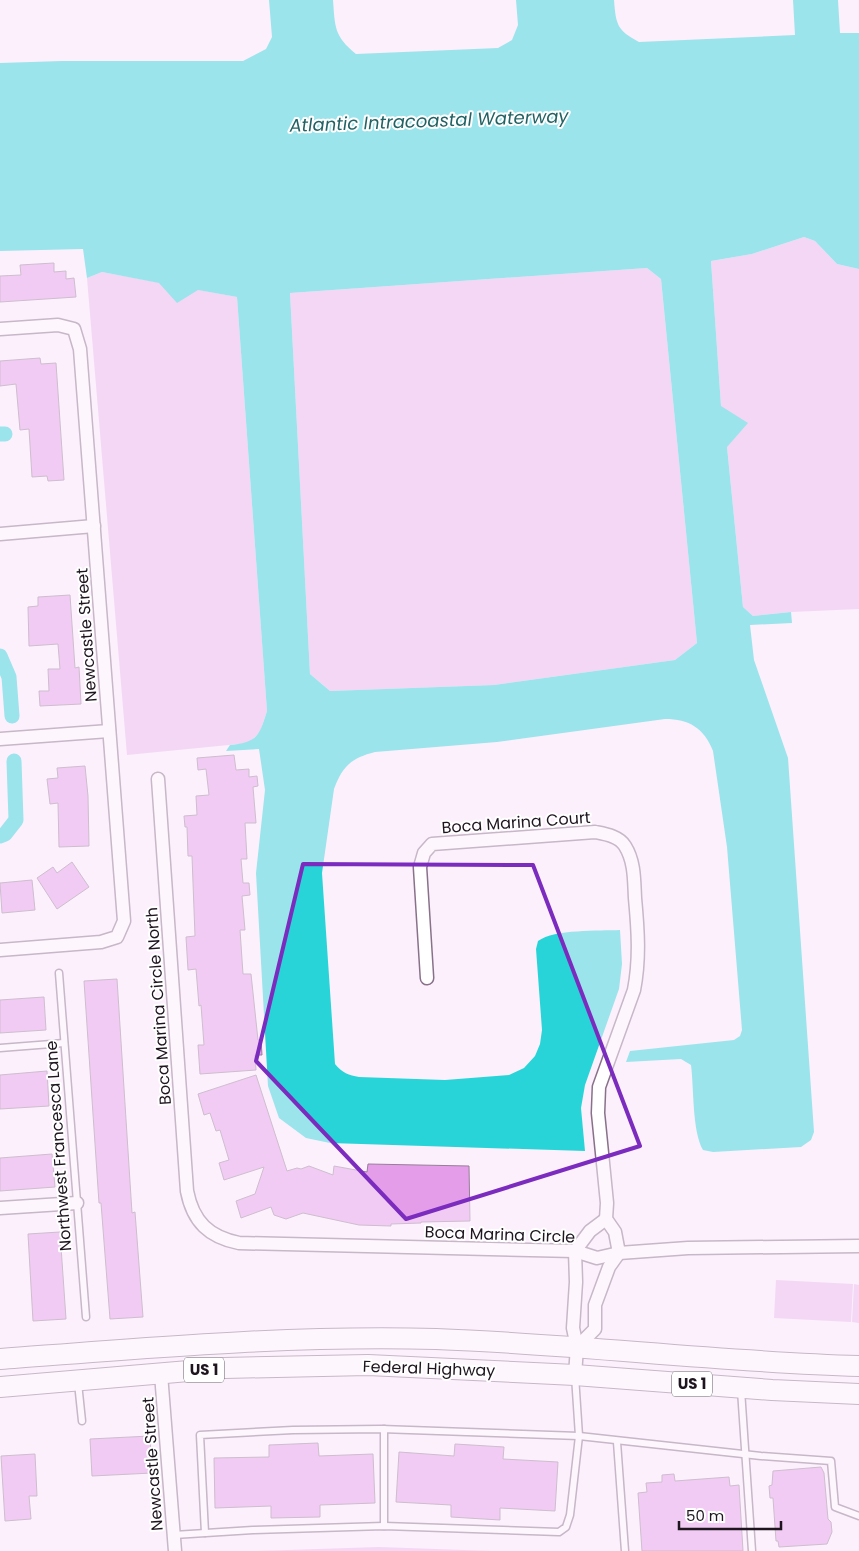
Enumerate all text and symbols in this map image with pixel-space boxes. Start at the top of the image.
water label: Atlantic Intracoastal Waterway [288,103,570,138]
street label: Newcastle Street [70,567,103,703]
street label: Boca Marina Court [441,806,591,839]
street label: Boca Marina Circle North [140,906,177,1106]
street label: Northwest Francesca Lane [40,1040,77,1252]
street label: Boca Marina Circle [424,1220,576,1249]
street label: Federal Highway [362,1355,496,1382]
road number: US 1 [184,1358,224,1382]
road number: US 1 [672,1372,712,1396]
street label: Newcastle Street [136,1396,169,1532]
scale bar [679,1498,782,1530]
text: 50 m [686,1505,724,1526]

